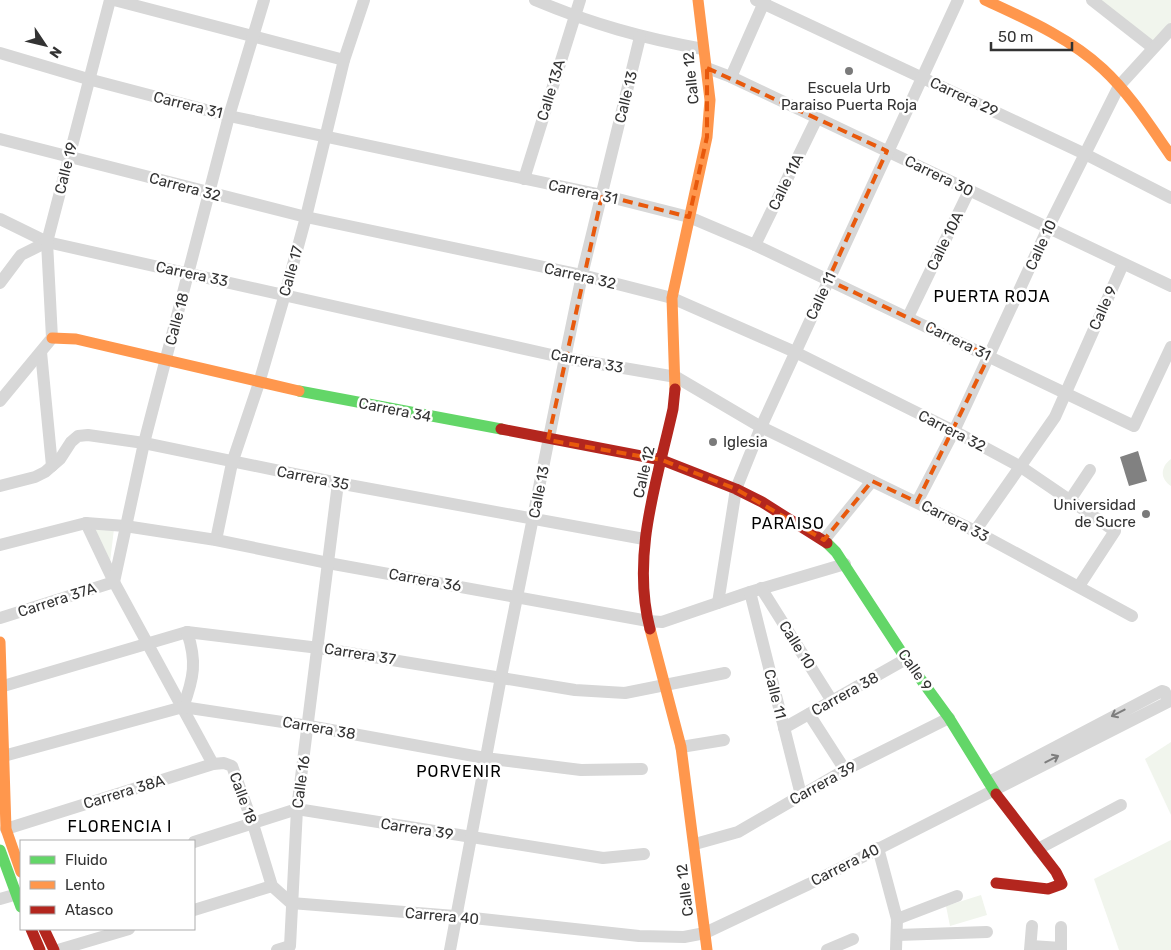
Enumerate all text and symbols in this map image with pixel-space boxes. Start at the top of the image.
north arrow [20,20,70,70]
scale bar [991,20,1072,52]
text: 50 m [998,28,1033,46]
text: N [45,43,65,61]
street label: Calle 12 [679,51,703,105]
street label: Calle 13A [533,57,569,123]
marker: Escuela Urb Paraiso Puerta Roja [843,65,855,77]
street label: Calle 13 [611,69,641,125]
street label: Carrera 29 [927,73,1001,121]
place label: Escuela Urb Paraiso Puerta Roja [781,79,917,114]
street label: Carrera 31 [152,88,224,122]
street label: Calle 19 [51,140,81,196]
street label: Calle 11A [765,151,807,213]
street label: Carrera 30 [902,152,976,200]
street label: Carrera 32 [147,169,223,205]
street label: Carrera 31 [547,176,619,208]
street label: Calle 10A [923,208,967,274]
street label: Calle 10 [1022,217,1060,273]
street label: Calle 17 [275,243,307,298]
street label: Carrera 33 [154,258,230,290]
street label: Carrera 32 [542,259,618,293]
street label: Calle 11 [802,269,840,323]
street label: Calle 9 [1085,283,1121,333]
district label: PUERTA ROJA [934,287,1050,306]
street label: Calle 18 [161,291,193,347]
street label: Carrera 31 [922,317,994,365]
street label: Carrera 33 [549,345,625,377]
street label: Carrera 34 [357,394,433,426]
street label: Carrera 32 [915,406,989,456]
place label: Iglesia [723,433,768,451]
marker: Iglesia [707,436,719,448]
street label: Calle 12 [629,444,659,500]
street label: Carrera 35 [275,462,351,494]
street label: Calle 13 [525,464,553,520]
street label: Carrera 33 [918,496,992,546]
place label: Universidad de Sucre [1053,496,1136,531]
marker: Universidad de Sucre [1140,508,1152,520]
district label: PARAISO [751,514,825,533]
street label: Carrera 36 [387,565,463,595]
street label: Carrera 37A [15,579,99,621]
street label: Calle 10 [775,618,819,672]
street label: Carrera 37 [323,639,397,669]
street label: Calle 9 [894,646,936,694]
street label: Calle 11 [760,667,790,721]
street label: Carrera 38 [808,668,882,720]
one-way arrow [1111,708,1126,718]
street label: Carrera 38 [281,713,357,743]
street label: Calle 16 [288,754,314,810]
one-way arrow [1045,754,1060,764]
street label: Carrera 39 [787,757,860,809]
district label: PORVENIR [416,762,502,781]
street label: Calle 18 [225,770,261,826]
street label: Carrera 38A [81,771,167,813]
street label: Carrera 39 [379,814,455,844]
district label: FLORENCIA I [68,817,172,836]
legend [20,840,195,930]
street label: Carrera 40 [808,840,882,890]
text: Fluido [65,851,108,869]
street label: Calle 12 [673,862,697,917]
text: Lento [65,876,105,894]
text: Atasco [65,901,113,919]
street label: Carrera 40 [404,904,480,928]

